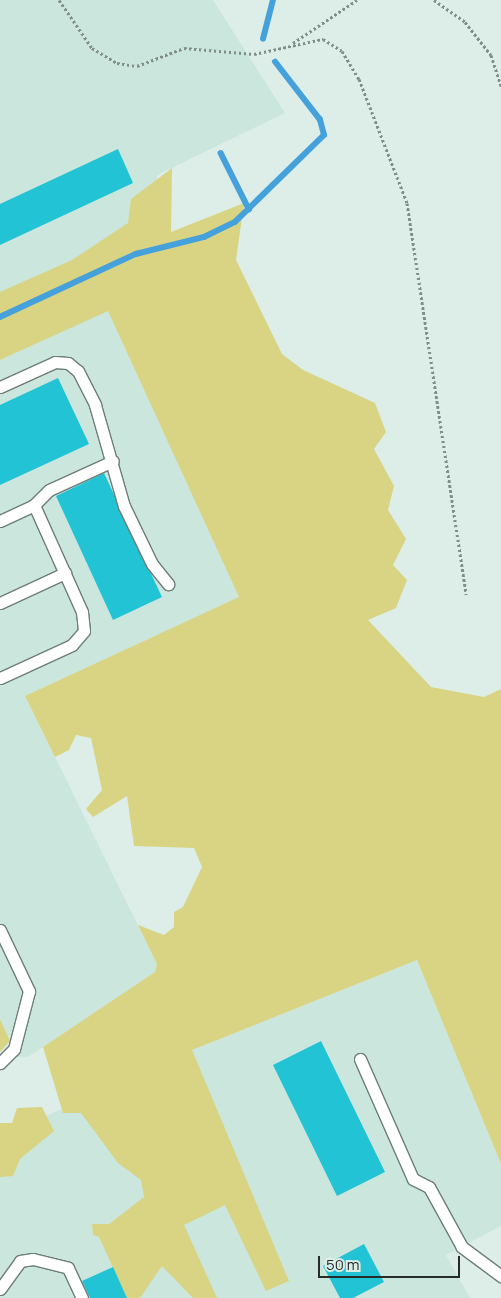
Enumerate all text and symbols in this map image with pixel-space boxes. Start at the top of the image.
scale bar [321,1246,464,1278]
text: 50 m [326,1254,360,1275]

